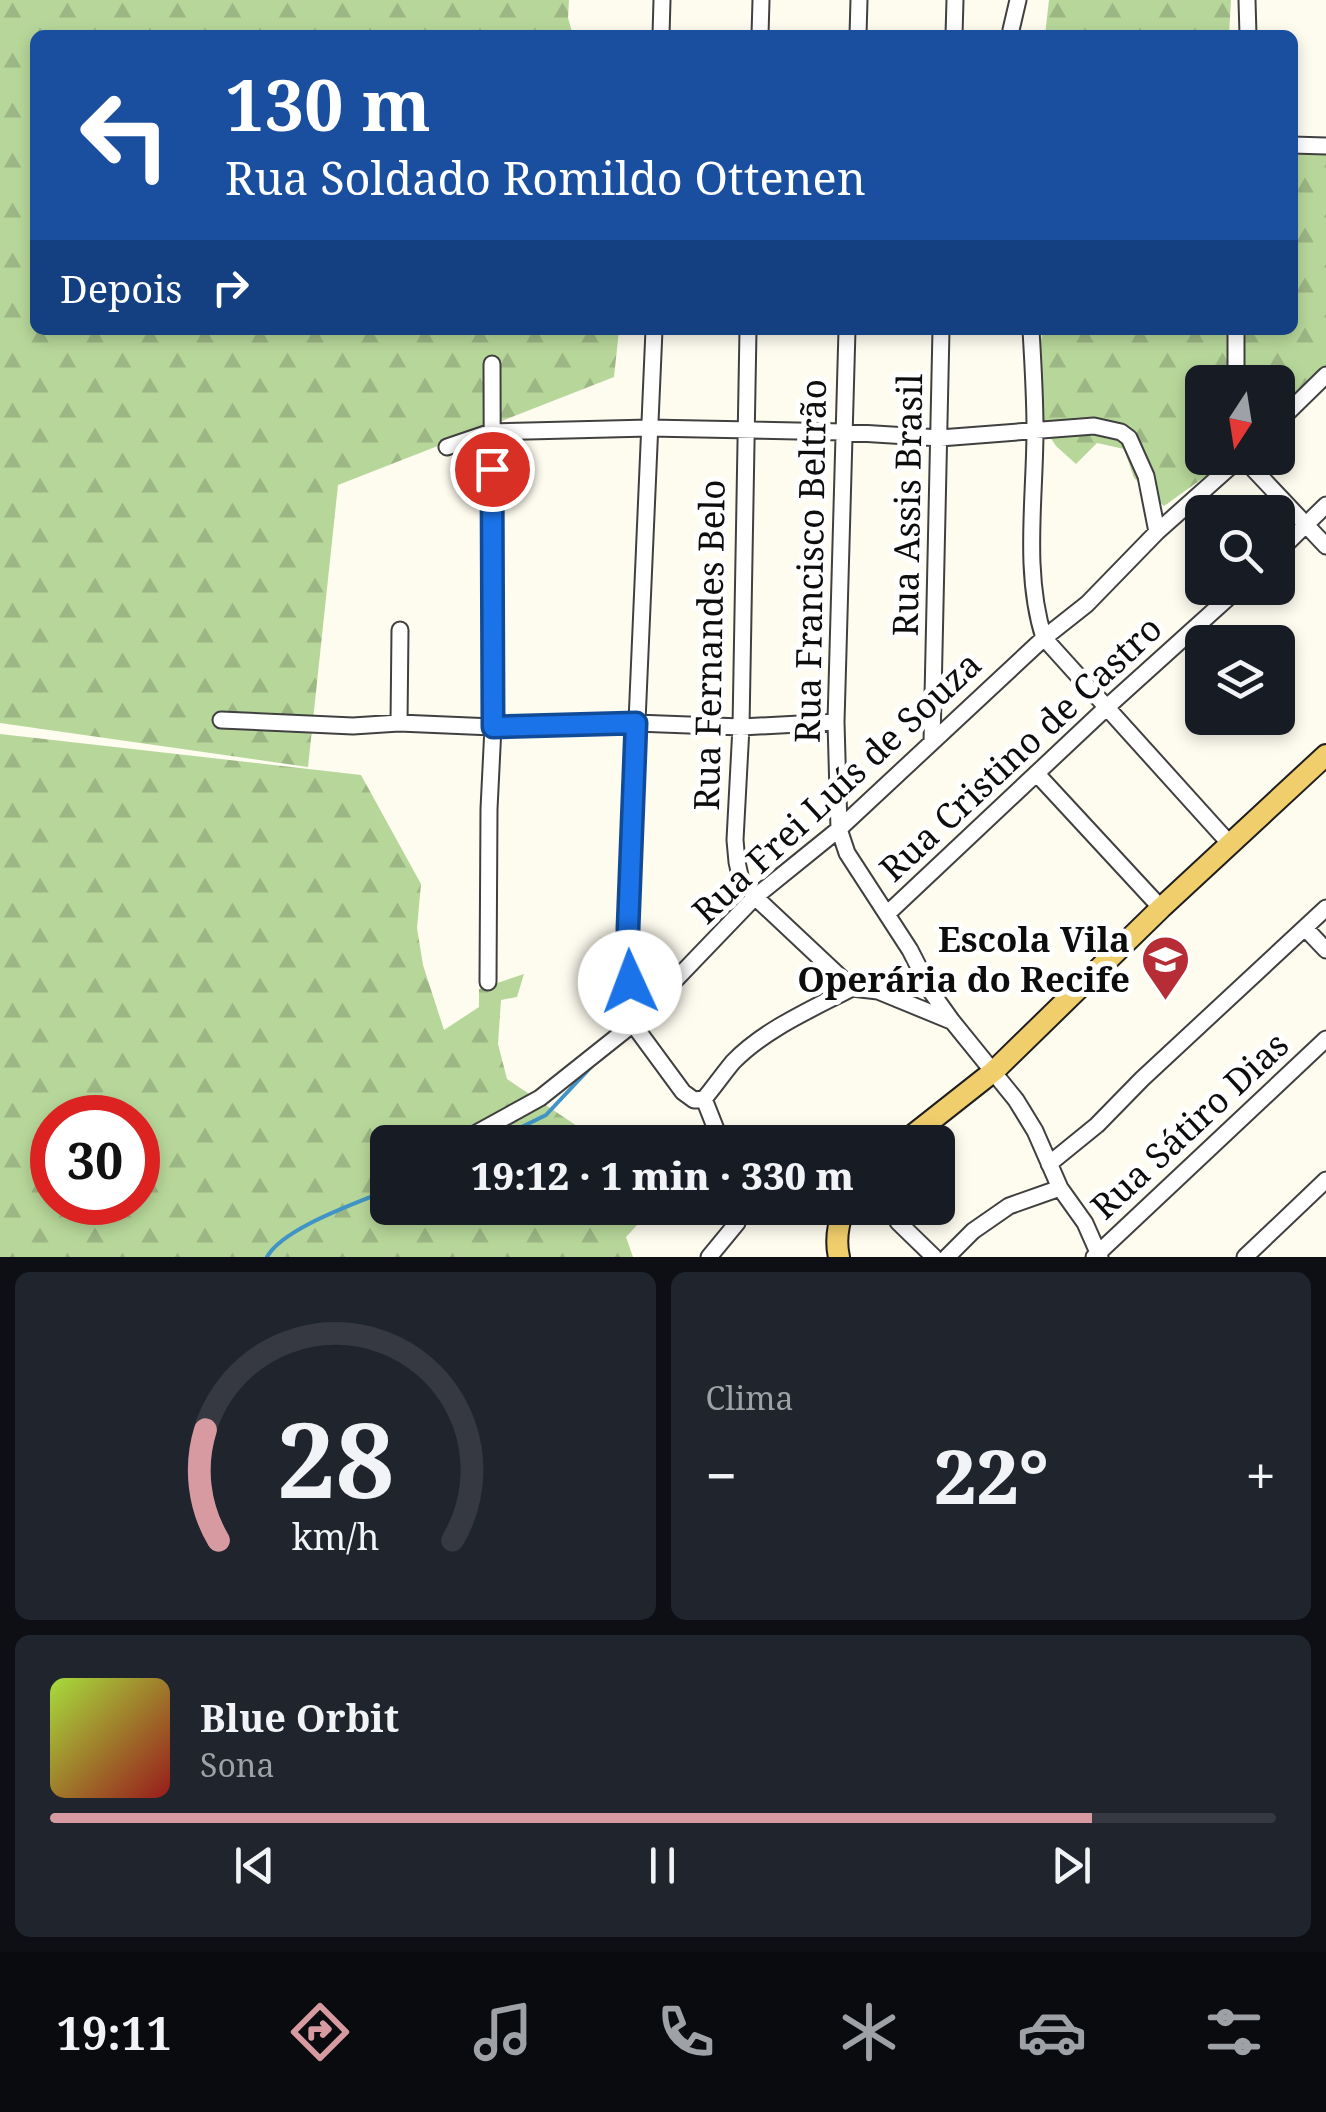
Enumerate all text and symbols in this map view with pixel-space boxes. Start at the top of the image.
text: 130 m [225,56,431,152]
icon: left [60,70,190,200]
text: Rua Soldado Romildo Ottenen [225,147,866,208]
icon: right [203,260,258,315]
text: Depois [60,262,183,314]
north arrow [1185,365,1295,475]
map controls [1185,365,1295,735]
street label: Rua Assis Brasil [881,373,932,637]
street label: Rua Francisco Beltrão [783,379,836,743]
pin [450,427,535,512]
icon: arrive [465,442,520,497]
street label: Rua Fernandes Belo [682,479,735,811]
button: search [1185,495,1295,605]
street label: Rua Cristino de Castro [869,605,1171,891]
button: layers [1185,625,1295,735]
street label: Rua Frei Luís de Souza [681,641,990,933]
place label: Escola Vila Operária do Recife [797,915,1130,1002]
position arrow [578,930,682,1034]
school or university icon: Escola Vila Operária do Recife [1139,934,1191,1002]
street label: Rua Sátiro Dias [1080,1021,1298,1229]
speed limit sign: 30 [30,1095,160,1225]
text: 19:12 · 1 min · 330 m [471,1149,854,1201]
text: Clima [706,1376,794,1419]
text: 28 [276,1387,394,1528]
text: 22° [934,1424,1049,1526]
text: − [706,1437,737,1512]
text: + [1245,1437,1276,1512]
text: km/h [291,1512,379,1560]
text: Blue Orbit [200,1691,399,1743]
text: Sona [200,1743,275,1786]
icon: previous [227,1838,282,1893]
icon: pause [635,1838,690,1893]
icon: next [1044,1838,1099,1893]
icon: directions [285,1997,355,2067]
icon: music [468,1997,538,2067]
icon: phone [651,1997,721,2067]
icon: climate [834,1997,904,2067]
icon: car [1017,1997,1087,2067]
icon: filters [1199,1997,1269,2067]
text: 19:11 [56,2002,172,2063]

